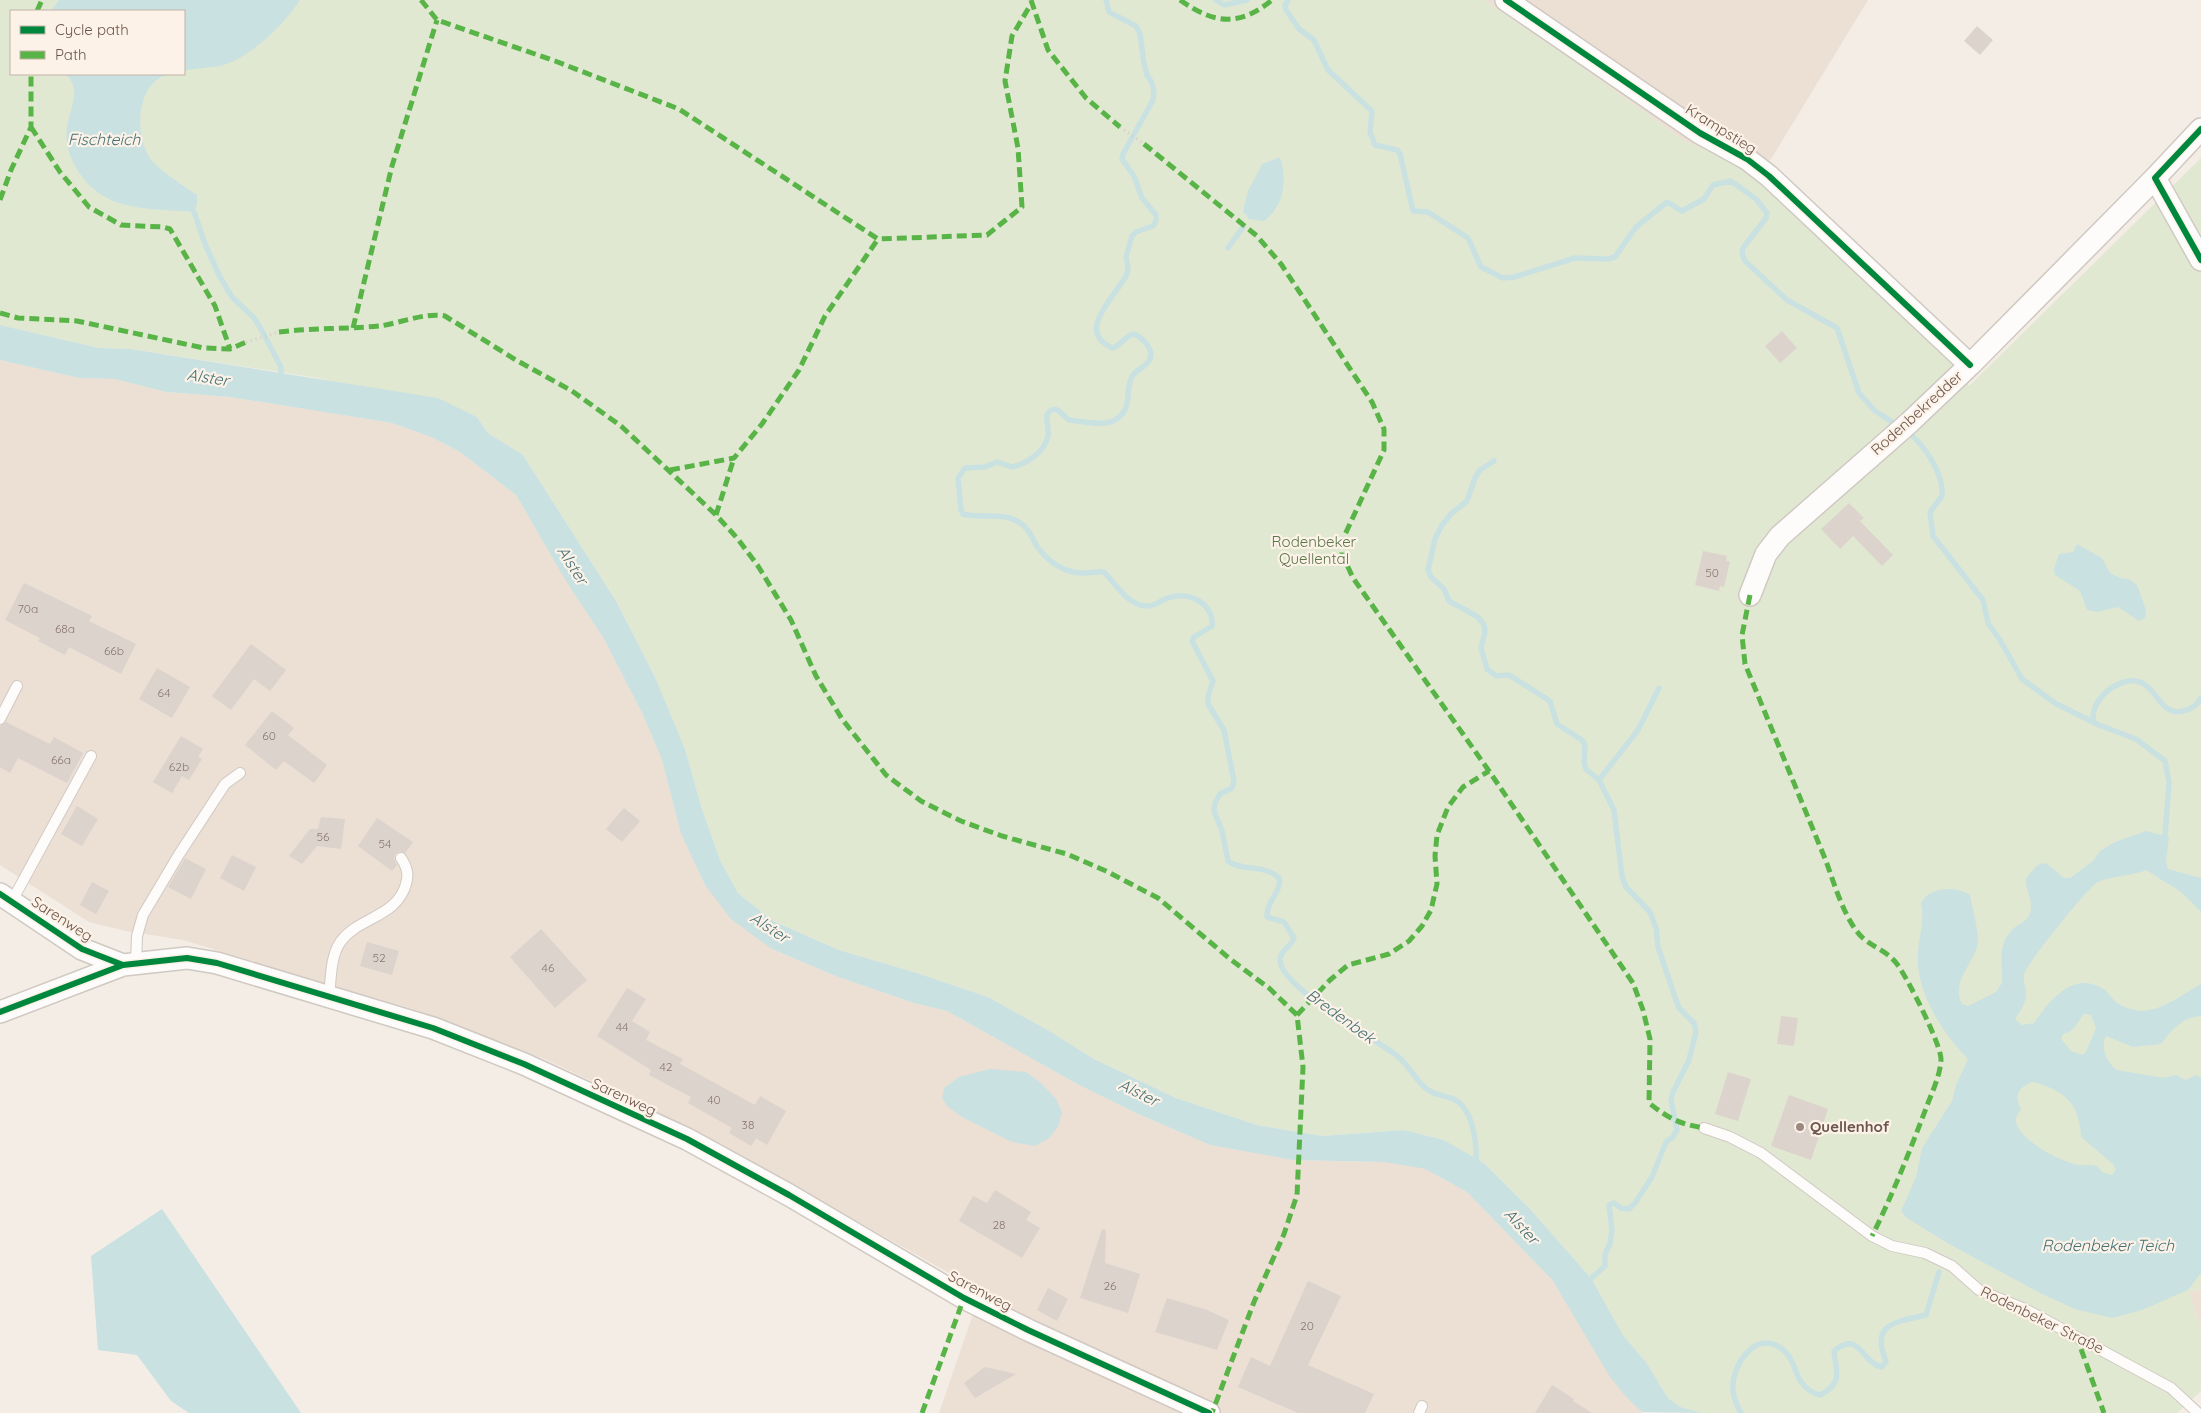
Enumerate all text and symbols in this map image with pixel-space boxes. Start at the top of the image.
legend [10,10,185,75]
text: Cycle path [55,20,129,39]
text: Path [55,45,87,64]
street label: Krampstieg [1682,99,1760,158]
water label: Fischteich [68,129,141,149]
water label: Alster [186,364,232,390]
street label: Rodenbekredder [1867,366,1967,459]
park label: Rodenbeker Quellental [1272,532,1357,568]
water label: Alster [553,542,594,590]
house number: 50 [1705,565,1719,580]
house number: 70a [18,601,38,616]
house number: 68a [55,621,75,636]
house number: 66b [104,643,124,658]
house number: 64 [158,685,170,700]
house number: 60 [262,728,276,743]
house number: 66a [51,752,71,767]
house number: 62b [169,759,189,774]
house number: 56 [317,829,330,844]
house number: 54 [379,836,391,851]
street label: Sarenweg [28,892,96,945]
water label: Alster [747,907,795,948]
house number: 52 [372,950,386,965]
house number: 46 [542,960,555,975]
water label: Bredenbek [1303,984,1381,1049]
house number: 44 [616,1019,628,1034]
house number: 42 [660,1059,673,1074]
street label: Sarenweg [589,1073,660,1120]
water label: Alster [1116,1074,1164,1111]
house number: 40 [707,1092,721,1107]
house number: 38 [742,1117,754,1132]
place label: Quellenhof [1810,1117,1890,1136]
marker: Quellenhof [1794,1121,1806,1133]
water label: Alster [1500,1204,1545,1250]
house number: 28 [992,1217,1006,1232]
water label: Rodenbeker Teich [2042,1235,2175,1255]
street label: Sarenweg [945,1266,1015,1315]
house number: 26 [1103,1278,1117,1293]
street label: Rodenbeker Straße [1978,1281,2107,1358]
house number: 20 [1300,1318,1314,1333]

